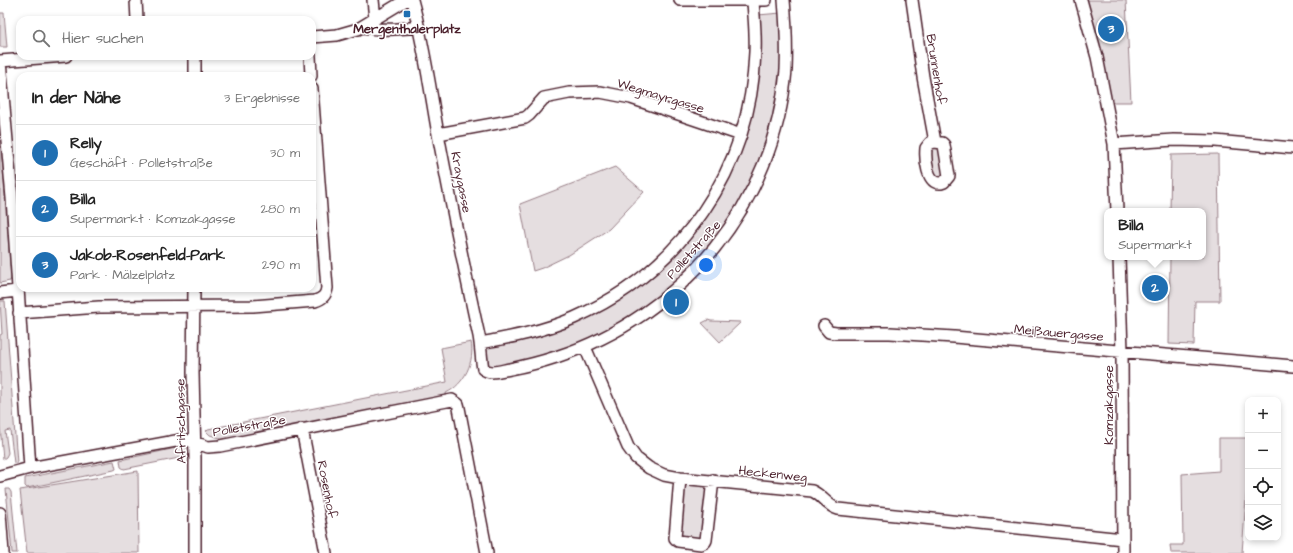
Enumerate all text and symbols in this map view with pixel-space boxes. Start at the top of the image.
marker: Mergenthalerplatz [402,9,412,19]
pin: 3 [1098,14,1124,44]
search box [16,16,316,60]
place label: Mergenthalerplatz [353,20,461,40]
icon: search [30,27,52,49]
text: Hier suchen [62,28,143,49]
street label: Brunnenhof [922,33,950,106]
street label: Wegmayrgasse [615,74,707,119]
text: In der Nähe [32,86,121,110]
text: 3 Ergebnisse [224,89,300,107]
text: Relly [70,133,102,154]
text: 1 [44,144,46,162]
text: 30 m [270,144,300,162]
street label: Kraygasse [445,150,476,215]
text: Geschäft · Polletstraße [70,154,213,172]
text: Billa [70,189,95,210]
text: 2 [41,200,49,218]
text: 280 m [261,200,300,218]
popup [1104,208,1206,260]
text: Supermarkt · Komzakgasse [70,210,236,228]
text: Billa [1118,215,1144,236]
street label: Polletstraße [662,216,725,283]
text: Supermarkt [1118,236,1192,254]
text: Jakob-Rosenfeld-Park [70,245,225,266]
your location [696,255,716,275]
text: 3 [42,256,48,274]
text: 290 m [262,256,300,274]
text: Park · Mälzelplatz [70,266,175,284]
pin: 2 [1142,273,1168,303]
pin: 1 [663,287,689,317]
street label: Meißauergasse [1013,320,1104,347]
street label: Komzakgasse [1100,365,1119,445]
street label: Afritschgasse [171,378,192,464]
map controls [1245,397,1281,541]
button: + [1245,397,1281,433]
street label: Polletstraße [211,411,287,441]
button: − [1245,433,1281,469]
street label: Rosenhof [313,459,341,520]
street label: Heckenweg [738,461,808,488]
button: locate [1245,469,1281,505]
button: layers [1245,505,1281,541]

